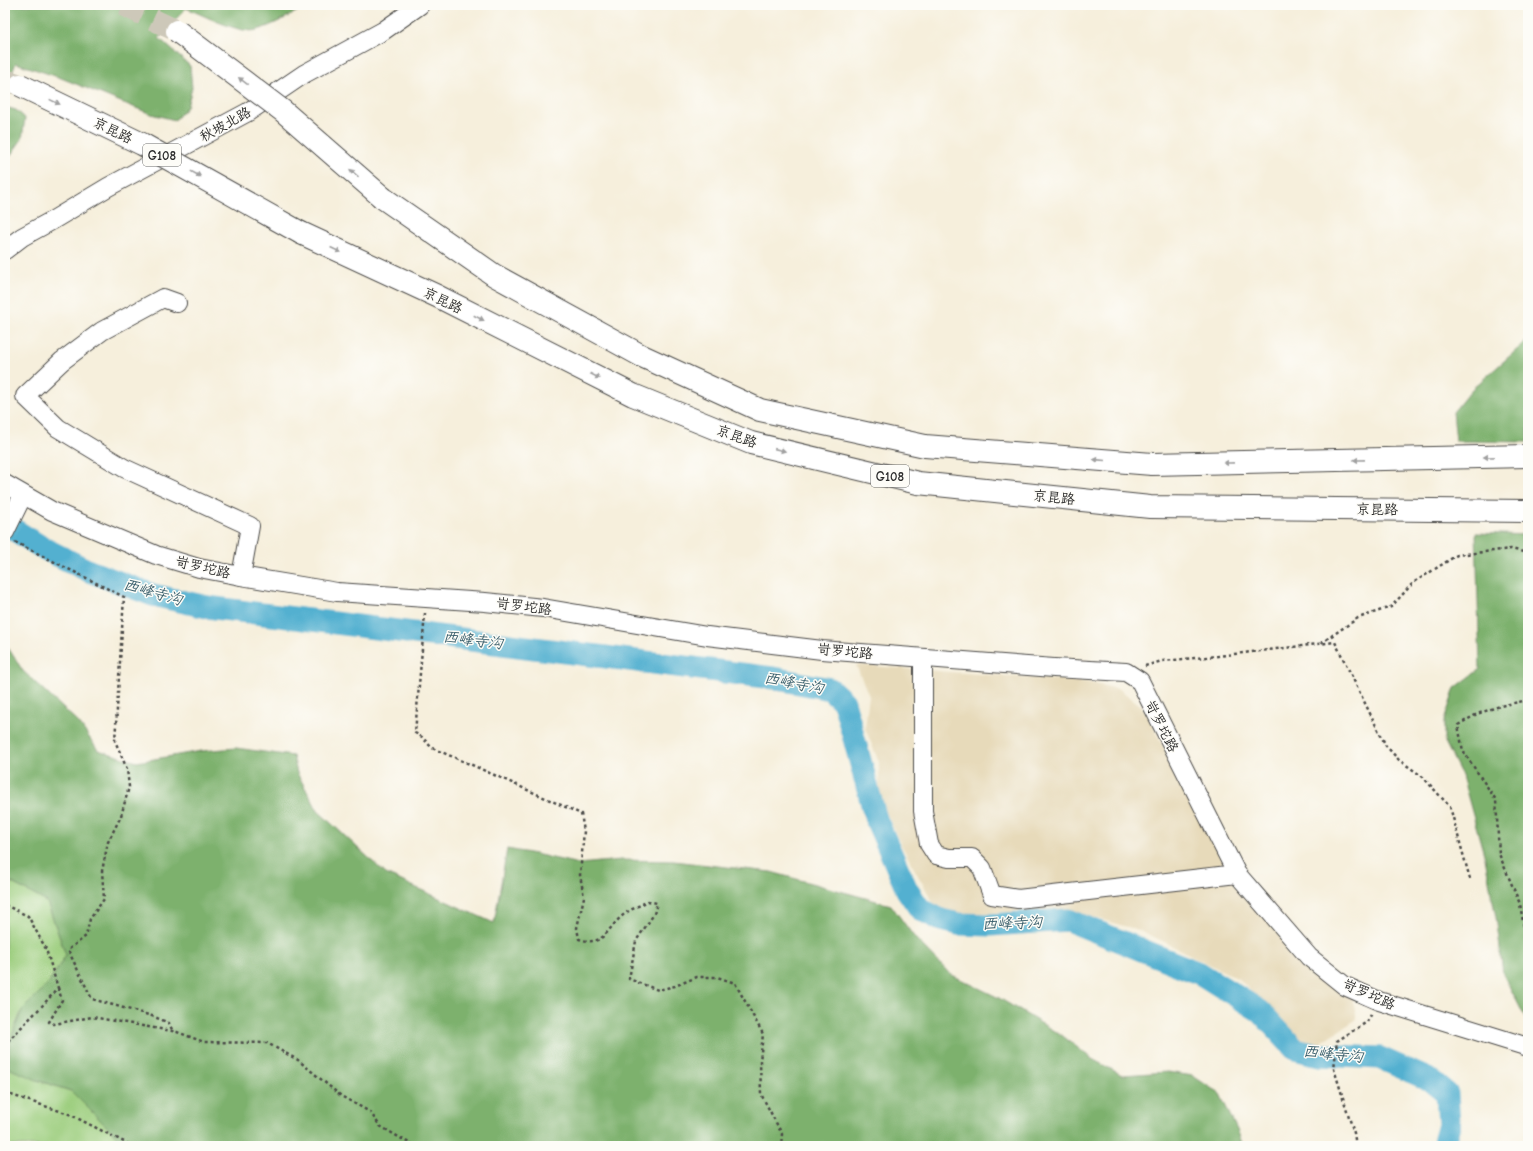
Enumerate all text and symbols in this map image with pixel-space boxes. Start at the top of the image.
one-way arrow [238,77,249,85]
one-way arrow [50,99,61,105]
street label: 秋坡北路 [197,103,254,145]
street label: 京昆路 [90,114,135,147]
road number: G108 [143,144,181,166]
one-way arrow [349,168,359,178]
one-way arrow [190,171,202,178]
one-way arrow [331,247,342,253]
street label: 京昆路 [420,284,465,317]
one-way arrow [473,314,485,321]
one-way arrow [589,373,601,379]
street label: 京昆路 [714,421,759,452]
one-way arrow [774,448,786,454]
one-way arrow [1482,454,1495,460]
one-way arrow [1093,457,1105,464]
one-way arrow [1352,457,1365,463]
one-way arrow [1222,460,1235,466]
road number: G108 [871,465,909,487]
street label: 京昆路 [1032,487,1076,508]
street label: 京昆路 [1356,501,1398,518]
street label: 岢罗坨路 [174,553,232,582]
water label: 西峰寺沟 [122,575,186,609]
street label: 岢罗坨路 [495,595,553,618]
water label: 西峰寺沟 [442,627,506,653]
street label: 岢罗坨路 [816,641,874,662]
water label: 西峰寺沟 [763,668,827,698]
street label: 岢罗坨路 [1141,697,1182,755]
water label: 西峰寺沟 [982,913,1044,933]
street label: 岢罗坨路 [1340,975,1398,1014]
water label: 西峰寺沟 [1302,1042,1366,1066]

